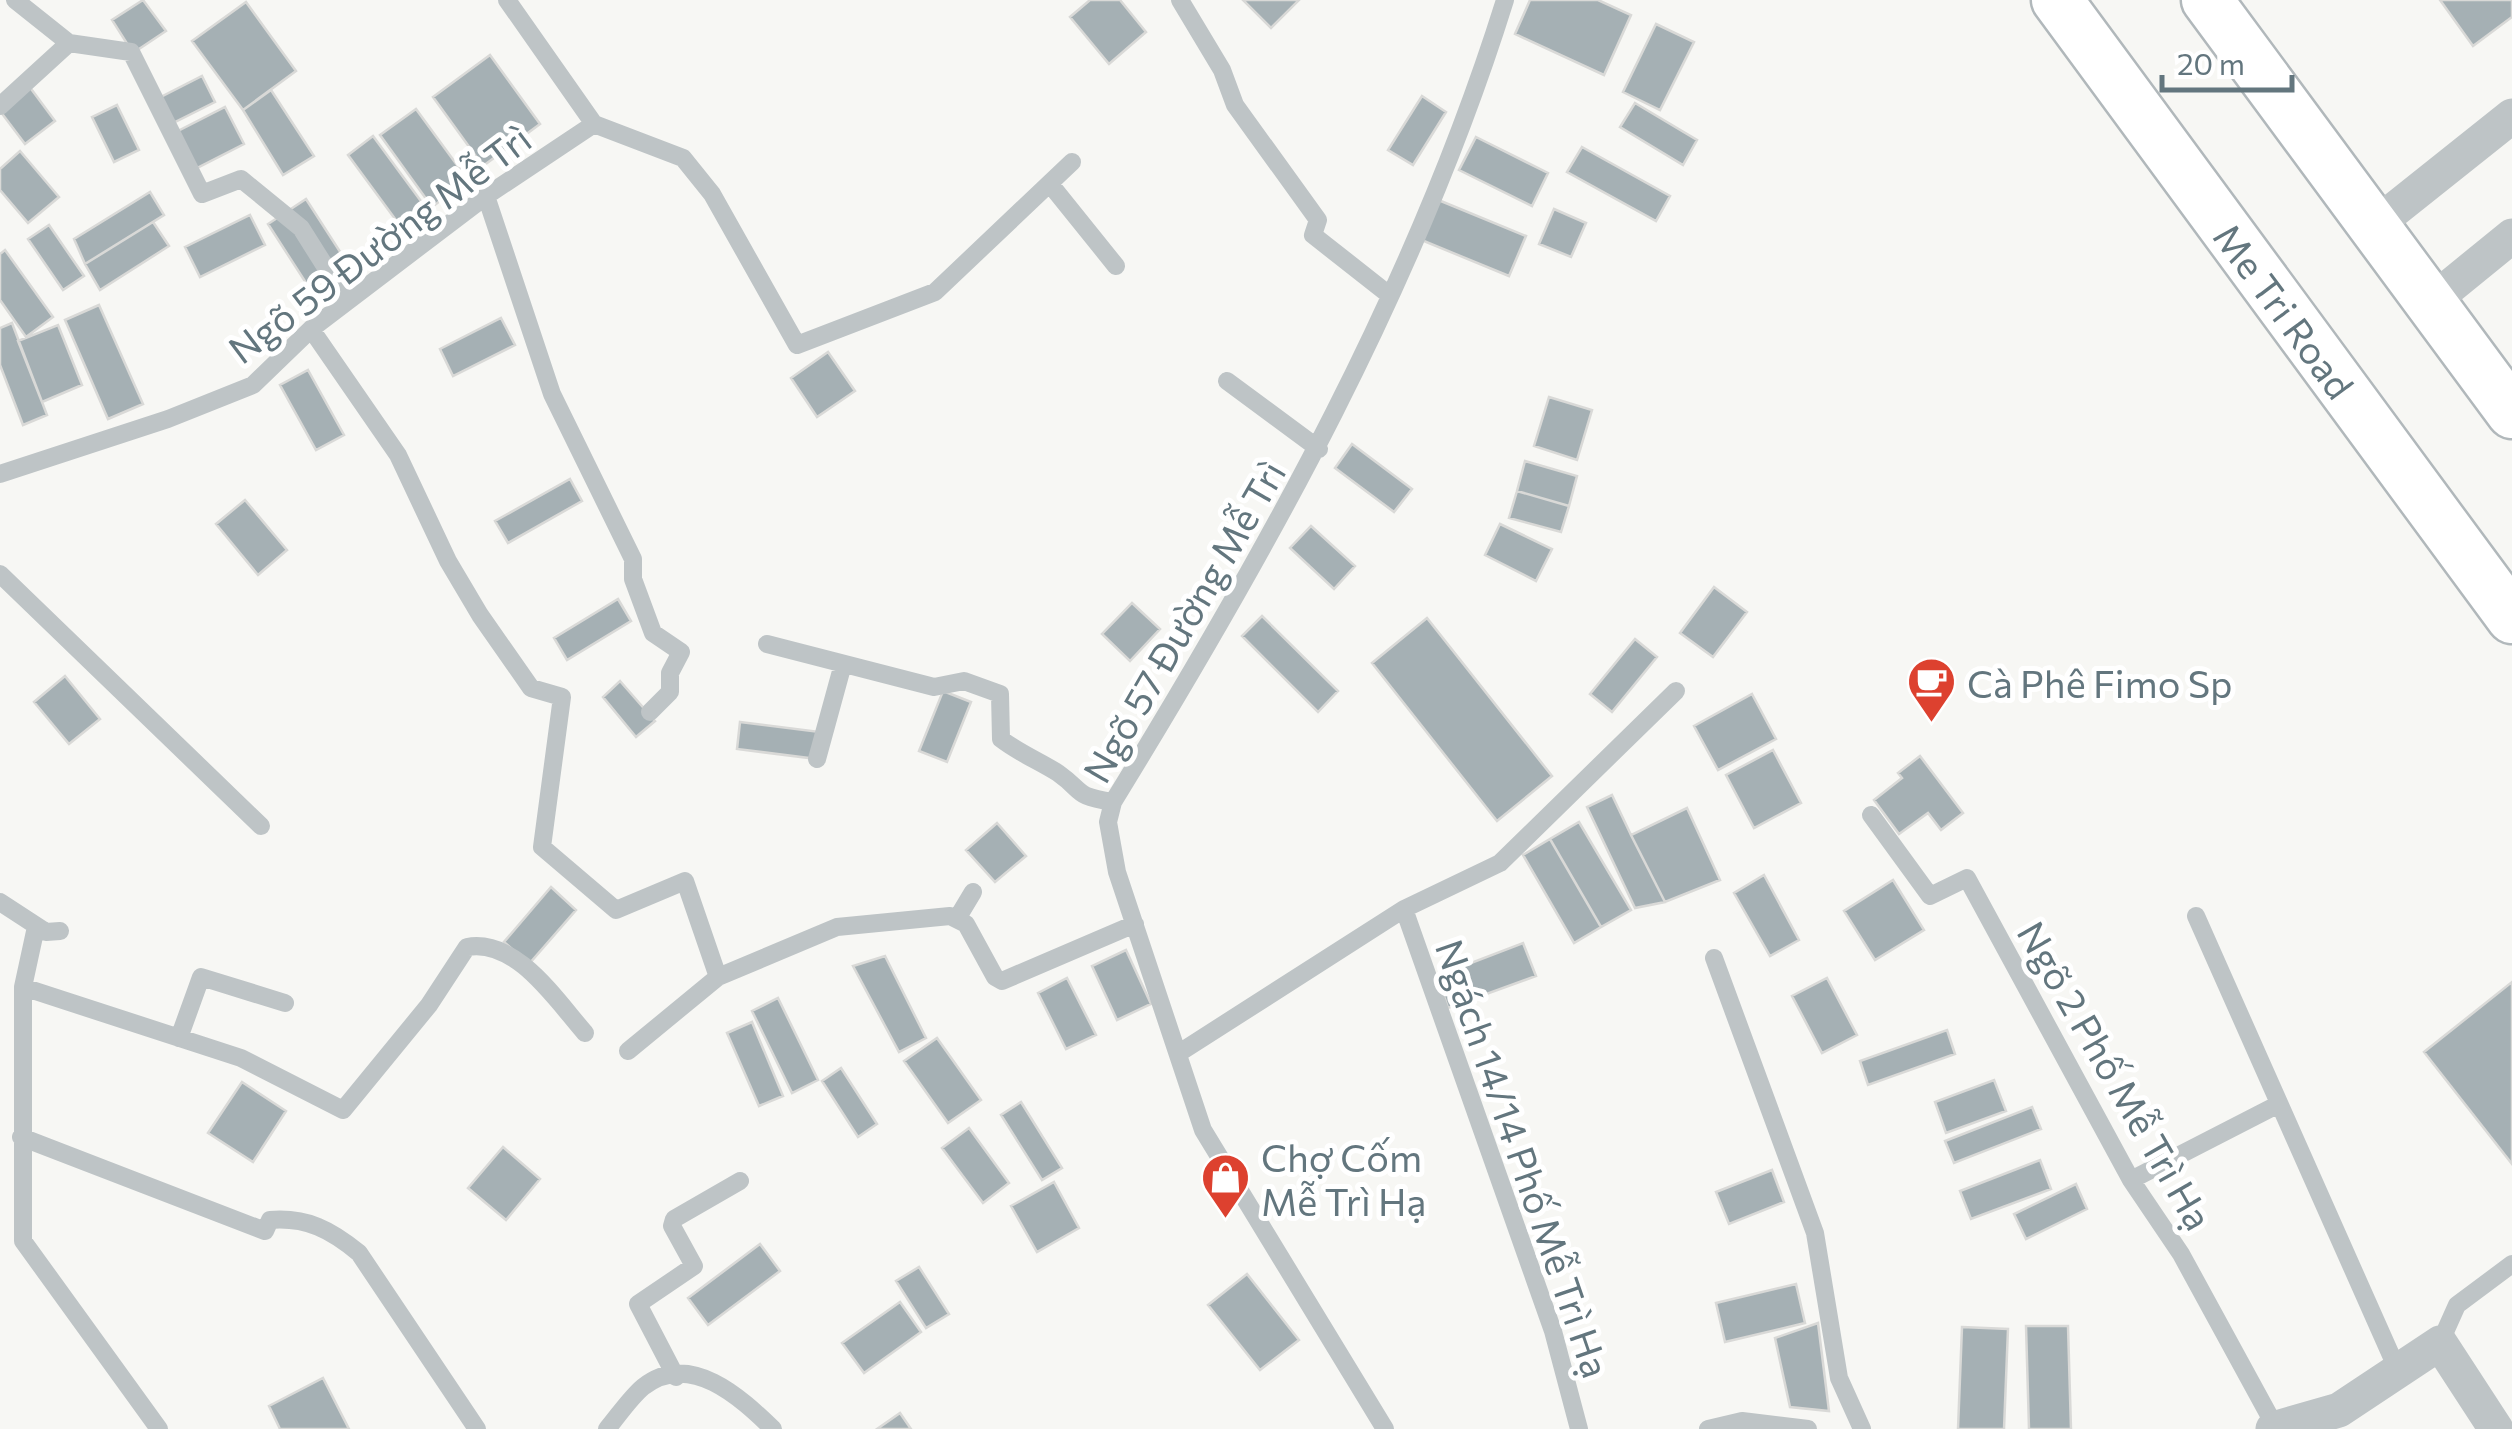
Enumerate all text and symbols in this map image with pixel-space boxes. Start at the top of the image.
scale bar [2162,30,2292,92]
text: 20 m [2177,44,2245,81]
street label: Ngõ 59 Đường Mễ Trì [219,114,539,372]
street label: Me Tri Road [2205,213,2365,407]
street label: Ngõ 57 Đường Mễ Trì [1072,452,1294,790]
cafe icon: Cà Phê Fimo Sp [1906,656,1958,724]
place label: Cà Phê Fimo Sp [1967,659,2232,706]
street label: Ngõ 2 Phố Mễ Trì Hạ [2009,913,2223,1237]
street label: Ngách 14/14 Phố Mễ Trì Hạ [1427,933,1621,1383]
place label: Chợ Cốm Mễ Trì Hạ [1261,1133,1426,1224]
shop icon: Chợ Cốm Mễ Trì Hạ [1200,1152,1252,1220]

